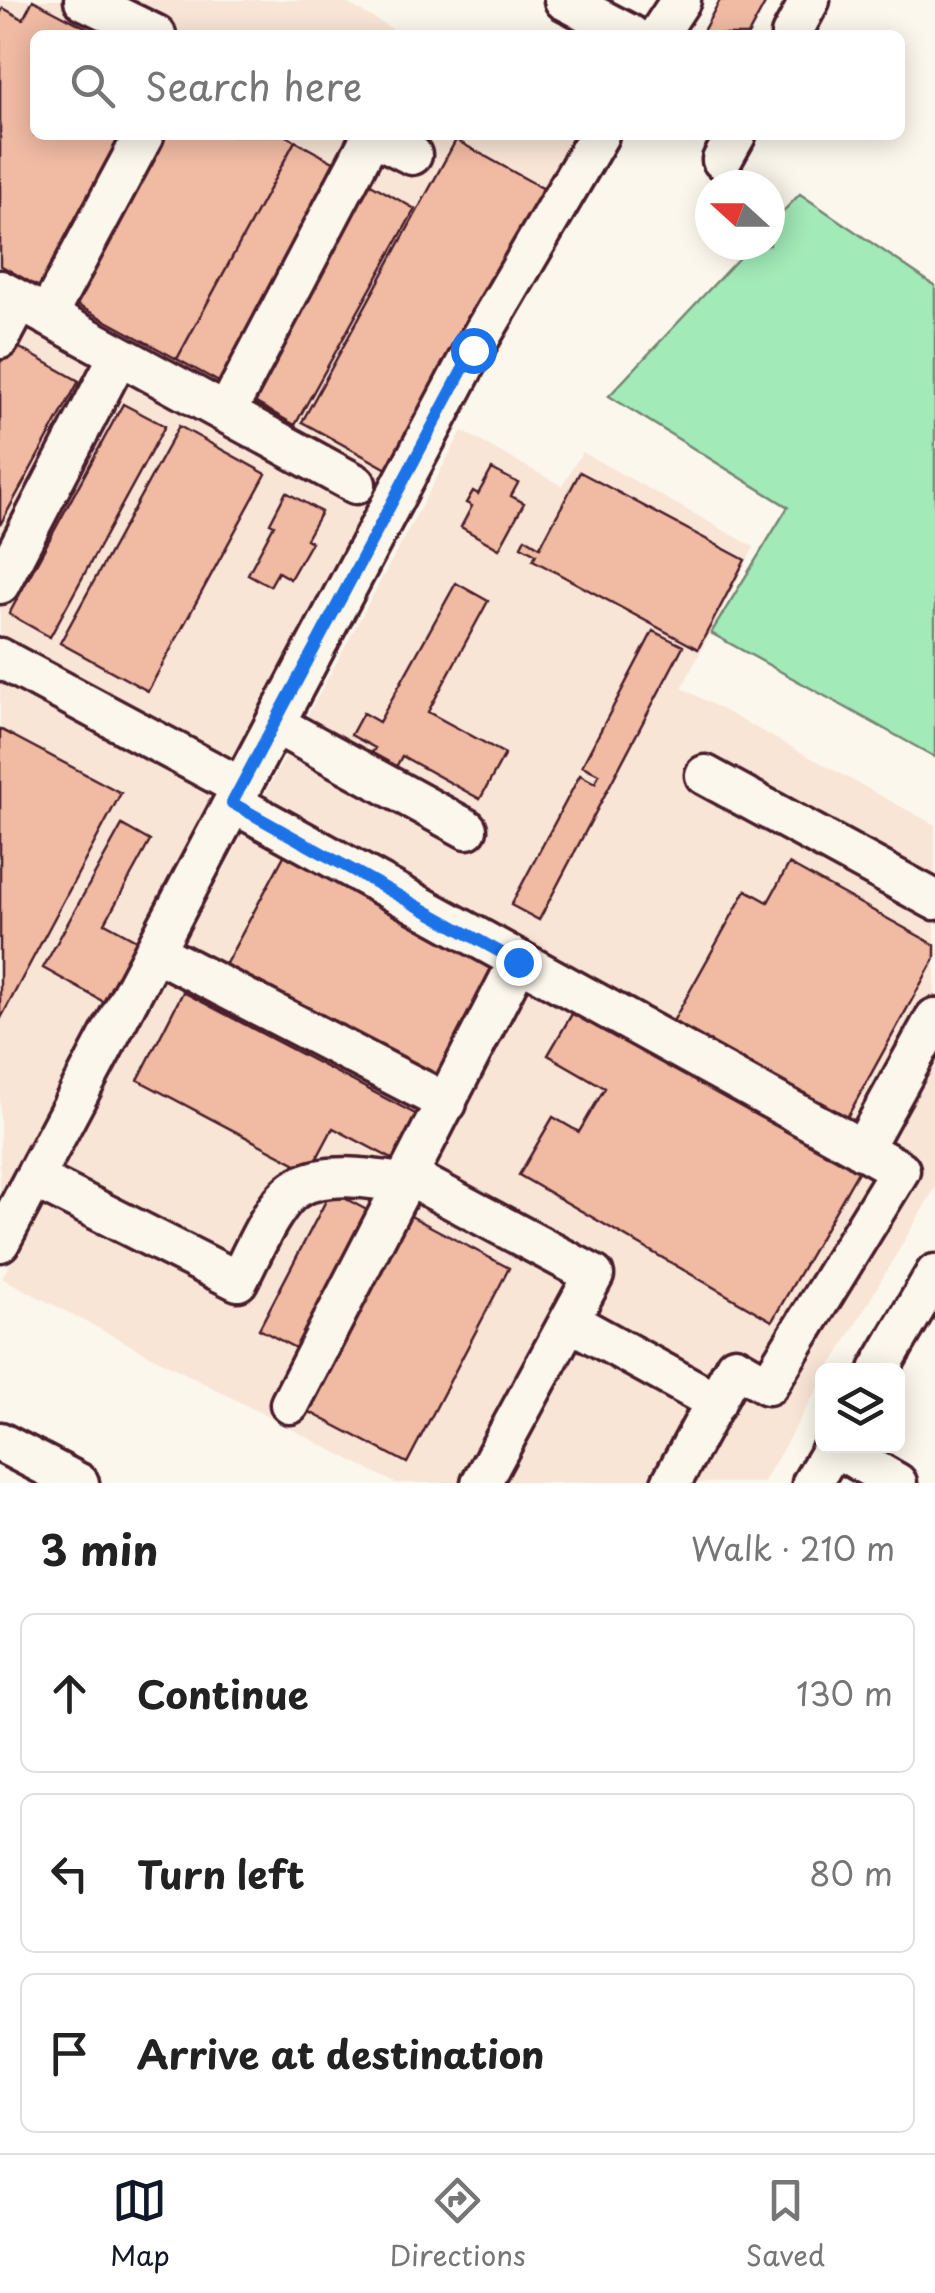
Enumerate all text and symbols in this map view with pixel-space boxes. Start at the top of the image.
search box [30,30,905,140]
text: Search here [145,57,362,114]
icon: search [65,58,120,113]
north arrow [695,170,785,260]
route start [451,328,497,374]
route end [496,940,542,986]
map controls [815,1363,905,1453]
button: layers [815,1363,905,1453]
text: 3 min [40,1517,158,1580]
text: Walk · 210 m [691,1524,895,1572]
text: Continue [137,1665,308,1722]
icon: ahead [42,1666,97,1721]
text: 130 m [796,1669,893,1717]
text: Turn left [137,1845,305,1902]
icon: left [42,1846,97,1901]
text: 80 m [809,1849,893,1897]
text: Arrive at destination [137,2025,545,2082]
icon: arrive [42,2026,97,2081]
tab: Map [110,2173,170,2276]
tab: Directions [390,2173,526,2276]
tab: Saved [746,2173,825,2276]

